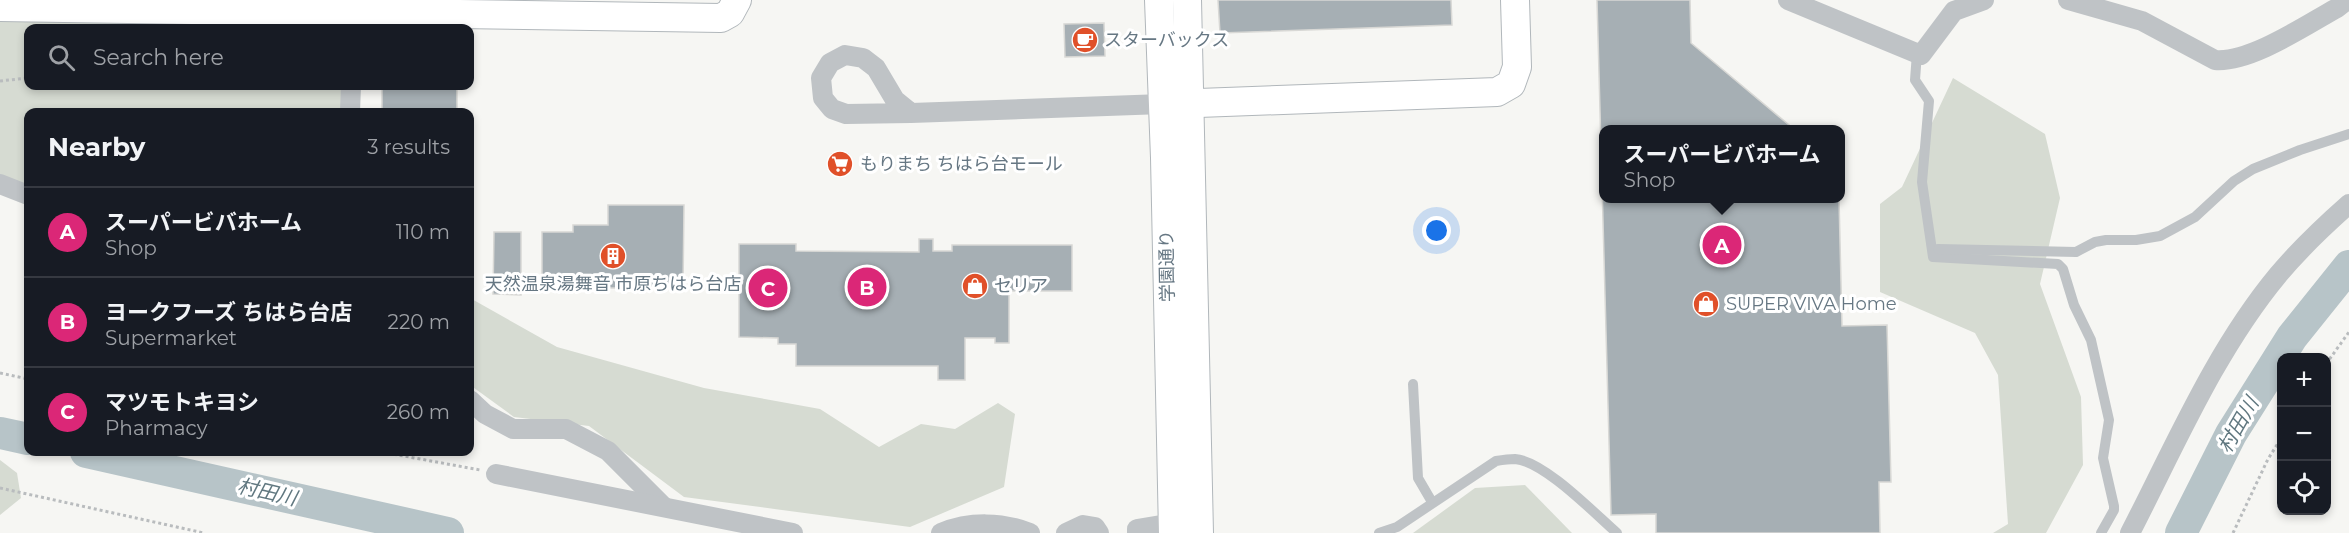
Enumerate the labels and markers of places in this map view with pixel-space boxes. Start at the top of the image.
cafe icon: スターバックス [1070,25,1100,55]
place label: スターバックス [1104,29,1229,51]
supermarket icon: もりまち ちはら台モール [825,149,855,179]
place label: もりまち ちはら台モール [860,153,1063,175]
pin: A [1702,222,1742,268]
building icon: 天然温泉湯舞音 市原ちはら台店 [598,241,628,271]
pin: B [848,264,886,310]
pin: C [748,266,788,310]
shop icon: セリア [960,271,990,301]
place label: 天然温泉湯舞音 市原ちはら台店 [485,273,741,295]
place label: セリア [994,275,1048,297]
shop icon: SUPER VIVA Home [1691,289,1721,319]
place label: SUPER VIVA Home [1726,293,1897,315]

